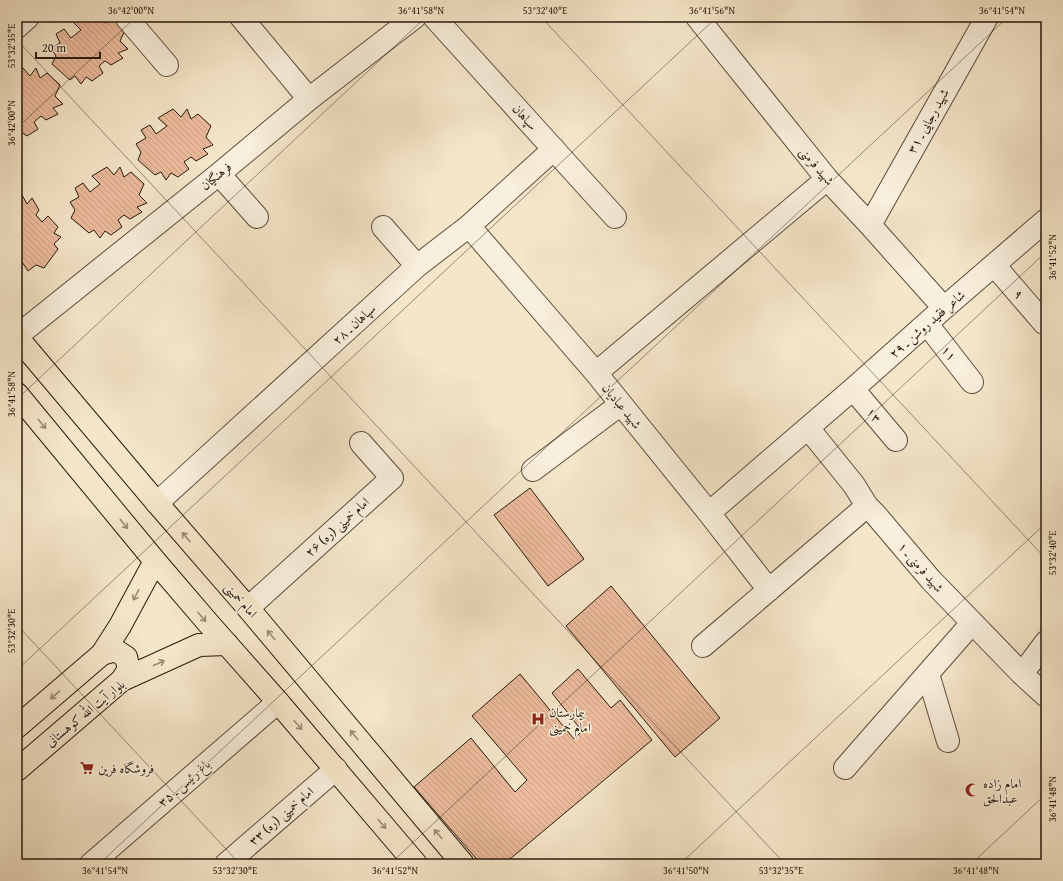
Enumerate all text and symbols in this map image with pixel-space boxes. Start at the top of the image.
text: 36°42'00"N [108,3,154,18]
text: 36°41'58"N [398,3,444,18]
text: 53°32'40"E [523,3,567,18]
text: 36°41'56"N [689,3,735,18]
text: 36°41'54"N [979,3,1025,18]
text: 53°32'35"E [4,24,19,68]
scale bar [36,34,100,60]
text: 20 m [42,39,66,56]
street label: شهید رجایی ـ ۳۱ [902,85,954,157]
text: 36°42'00"N [4,100,19,146]
street label: سپاهان [508,100,542,134]
street label: شهید فرمنی [795,142,839,190]
street label: فرهنگیان [196,157,236,195]
text: 36°41'52"N [1045,234,1060,280]
street label: شاعر فقید روشن ـ ۲۹ [885,285,969,363]
street label: ۹ [1009,285,1029,303]
street label: سپاهان ـ ۲۸ [328,299,380,349]
street label: ۱۱ [937,341,961,365]
text: 36°41'58"N [4,371,19,417]
street label: شهید عبادیان [598,379,646,433]
street label: ۱۳ [862,403,886,427]
one-way arrow [37,419,46,429]
street label: امام خمینی (ره) ۲۶ [301,493,375,563]
one-way arrow [120,519,129,530]
text: 53°32'40"E [1045,531,1060,575]
one-way arrow [182,532,191,542]
street label: شهید فرمنی ـ ۱ [894,538,948,596]
street label: امام خمینی [219,578,262,623]
one-way arrow [132,589,139,601]
text: 53°32'30"E [4,609,19,653]
one-way arrow [198,611,207,622]
one-way arrow [266,630,275,641]
one-way arrow [153,659,165,666]
street label: بلوار آیت الله کوهستانی [40,674,129,751]
one-way arrow [50,690,60,699]
place label: بیمارستان امام خمینی [549,703,591,739]
hospital icon: بیمارستان امام خمینی [530,711,546,727]
one-way arrow [293,719,302,730]
one-way arrow [350,729,359,740]
street label: باغ رئیس ـ ۳۵ [154,755,216,813]
place label: فروشگاه فرین [98,759,155,778]
supermarket icon: فروشگاه فرین [79,760,95,776]
place label: امام زاده عبدالحق [983,774,1021,808]
text: 36°41'48"N [1045,776,1060,822]
street label: امام خمینی (ره) ۳۳ [244,782,319,851]
mosque icon: امام زاده عبدالحق [964,782,980,798]
one-way arrow [377,818,386,829]
one-way arrow [434,829,443,840]
text: 36°41'54"N [82,863,128,878]
text: 53°32'30"E [213,863,257,878]
text: 36°41'52"N [372,863,418,878]
text: 36°41'50"N [663,863,709,878]
text: 53°32'35"E [759,863,803,878]
text: 36°41'48"N [953,863,999,878]

